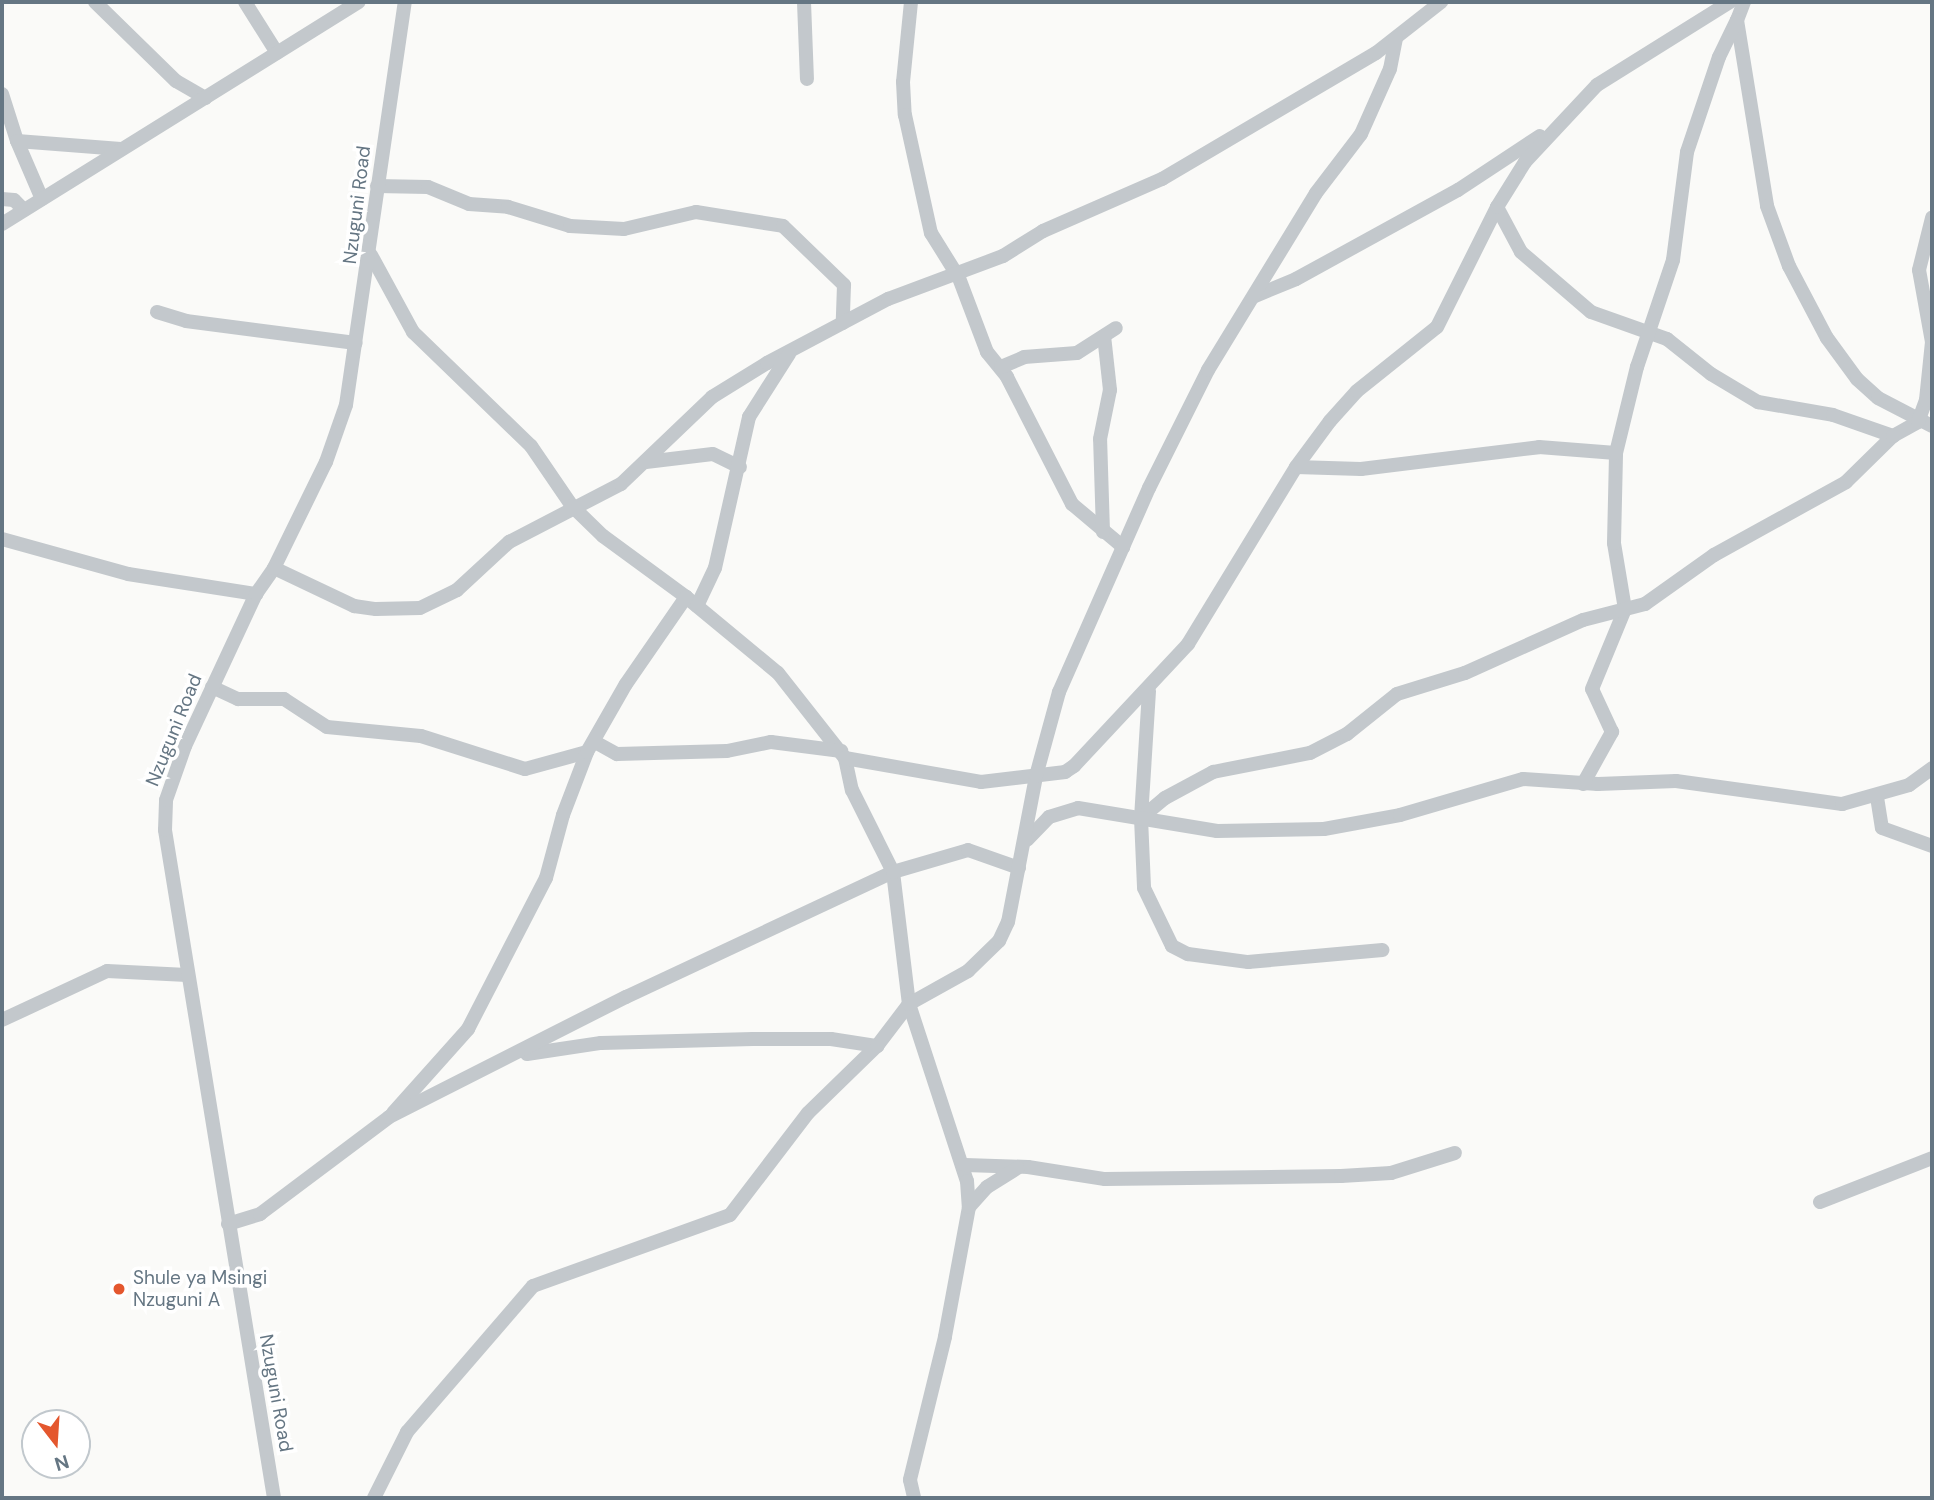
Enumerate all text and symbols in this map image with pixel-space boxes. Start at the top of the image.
street label: Nzuguni Road [338,145,376,265]
street label: Nzuguni Road [141,671,207,789]
place label: Shule ya Msingi Nzuguni A [133,1267,267,1311]
marker: Shule ya Msingi Nzuguni A [111,1281,127,1297]
street label: Nzuguni Road [254,1332,298,1454]
north arrow [21,1409,91,1479]
text: N [51,1449,72,1477]

